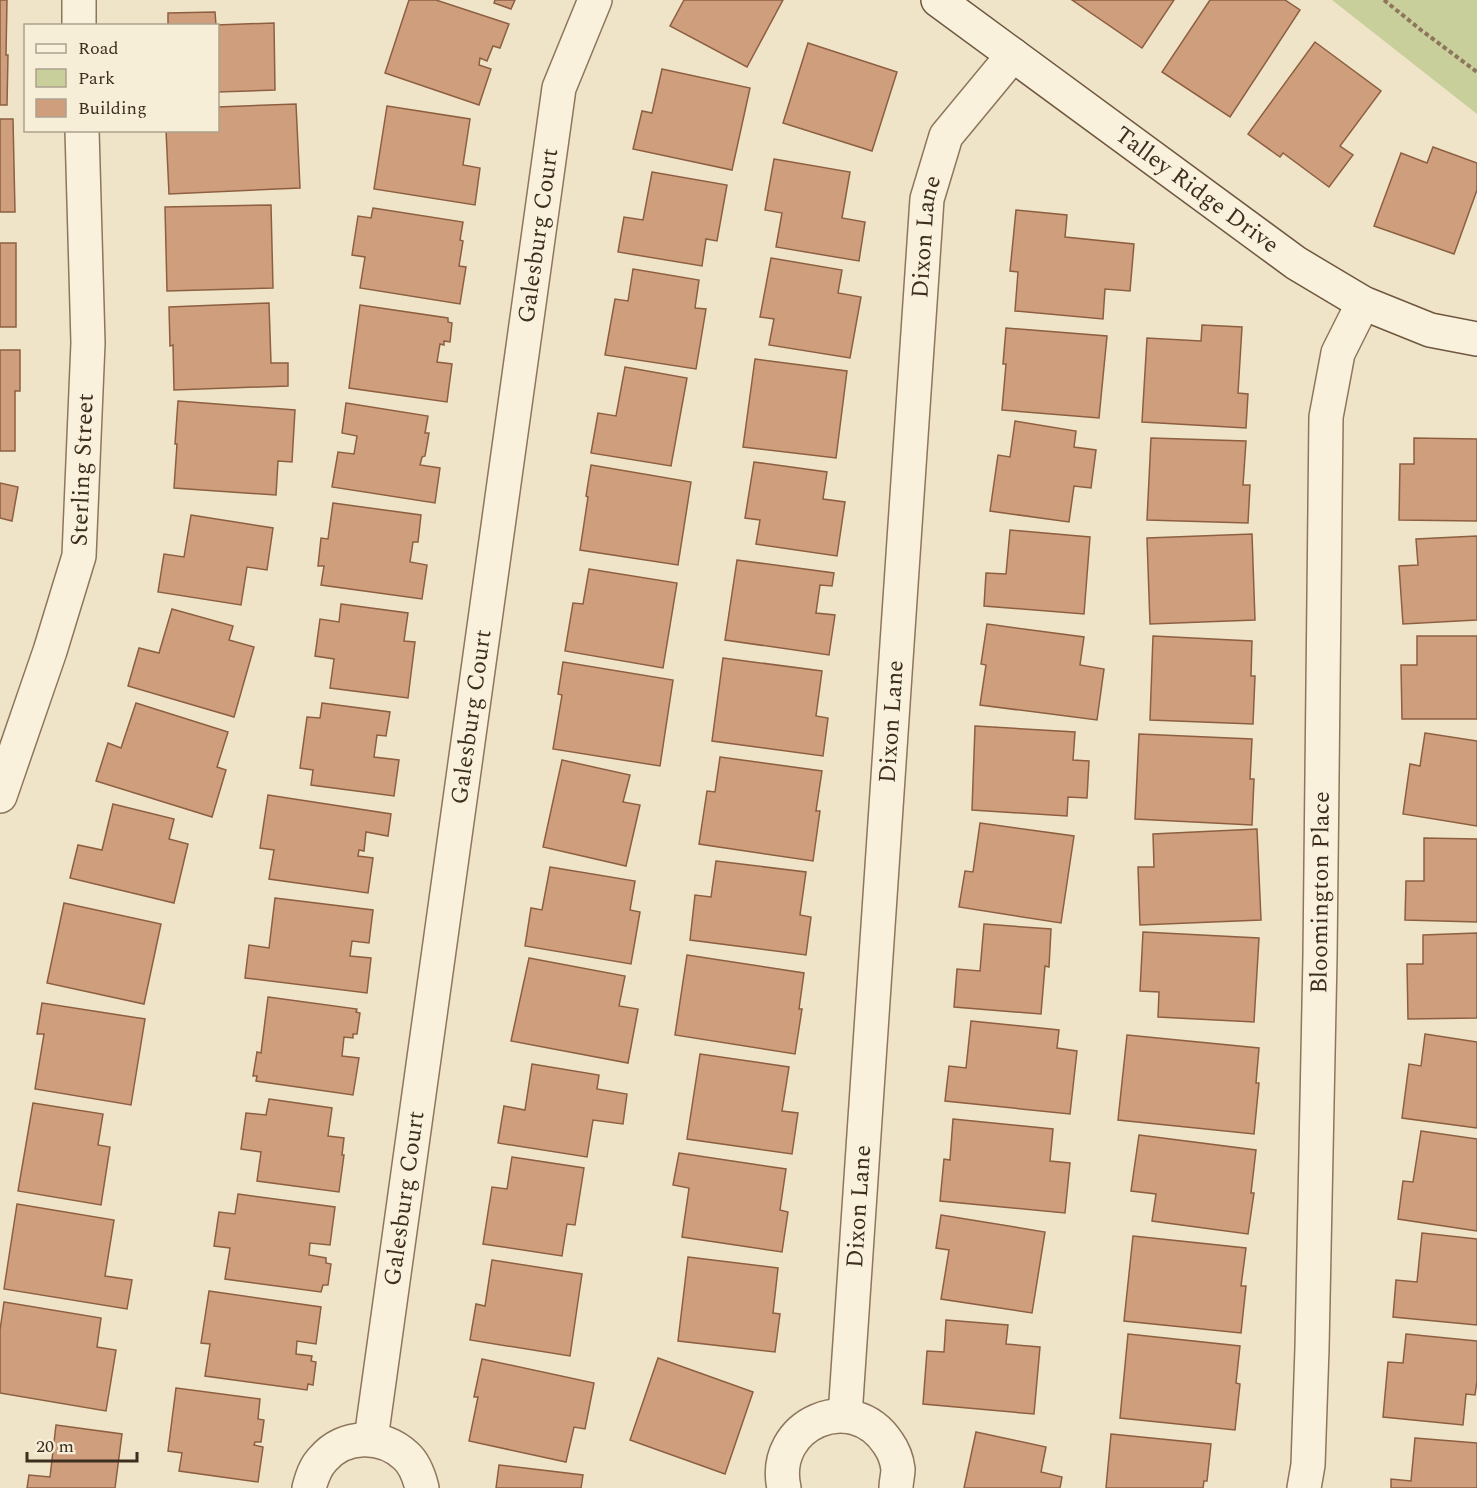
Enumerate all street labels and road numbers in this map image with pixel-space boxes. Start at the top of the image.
street label: Talley Ridge Drive [1107,117,1286,263]
street label: Galesburg Court [508,146,568,325]
street label: Dixon Lane [902,171,951,299]
street label: Sterling Street [61,392,104,547]
street label: Galesburg Court [441,627,501,807]
street label: Dixon Lane [870,659,914,784]
street label: Bloomington Place [1301,791,1340,994]
street label: Galesburg Court [375,1109,434,1288]
street label: Dixon Lane [837,1144,881,1269]

